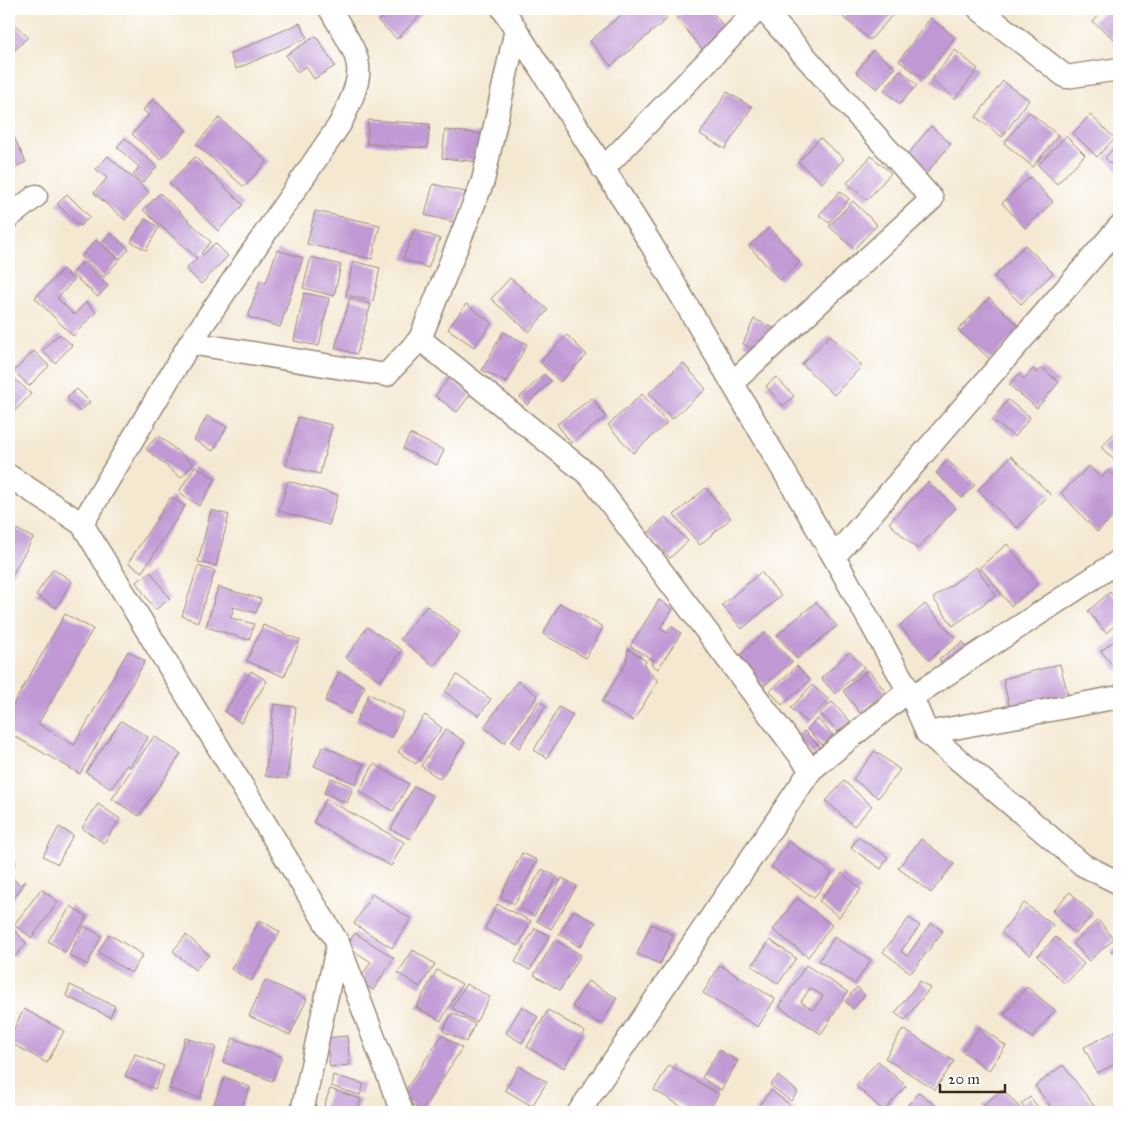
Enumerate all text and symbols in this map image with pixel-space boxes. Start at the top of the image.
scale bar [940,1061,1006,1093]
text: 20 m [948,1070,980,1088]

